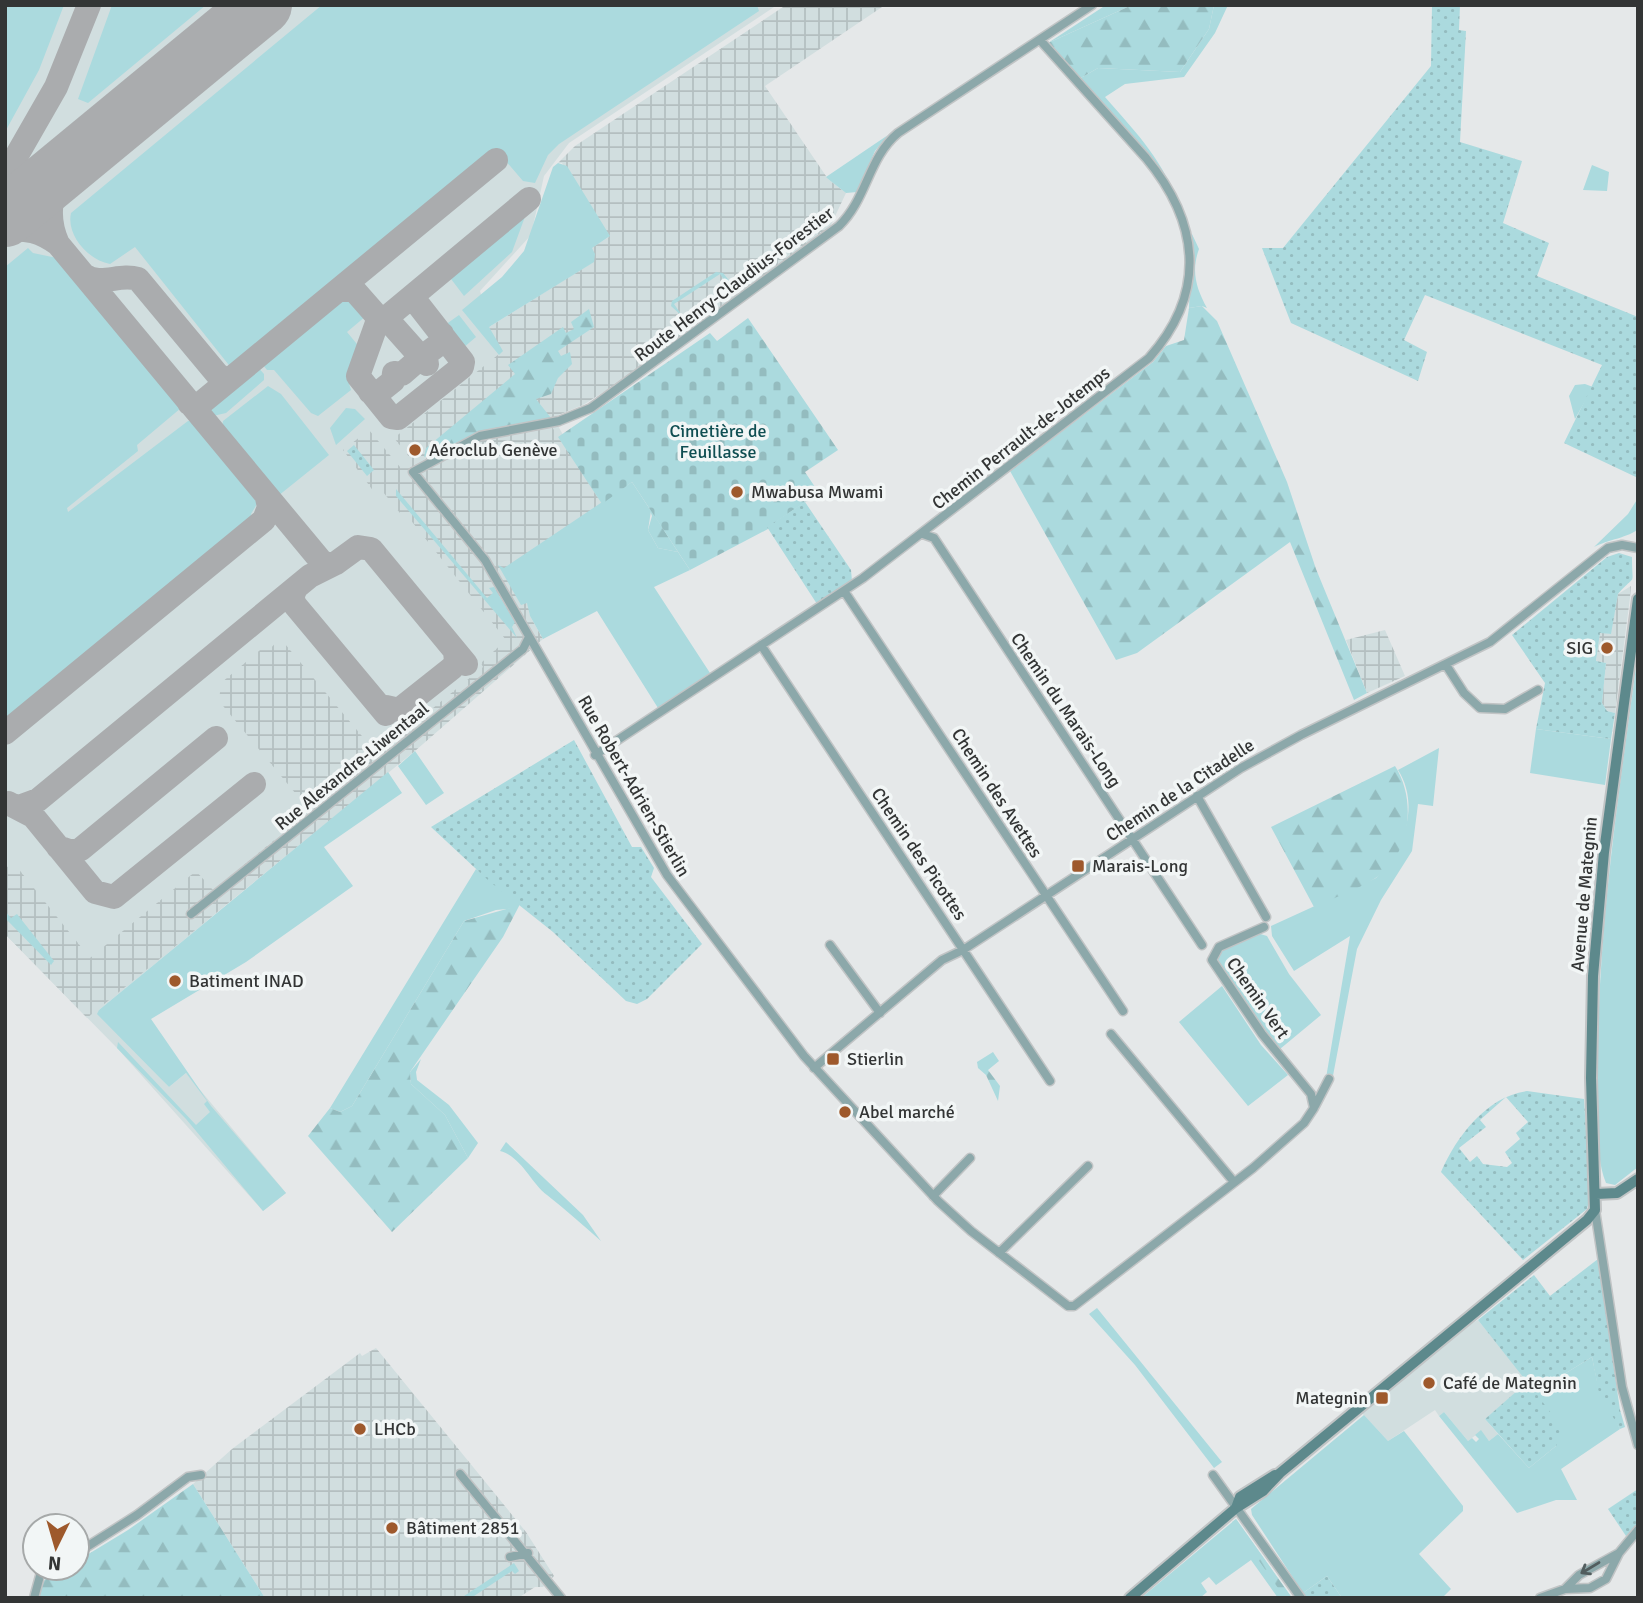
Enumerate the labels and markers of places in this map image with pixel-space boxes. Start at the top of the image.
place label: Aéroclub Genève [429,439,558,461]
marker: Aéroclub Genève [407,442,423,458]
place label: Mwabusa Mwami [751,481,884,503]
marker: Mwabusa Mwami [729,484,745,500]
place label: SIG [1566,637,1593,659]
marker: SIG [1599,640,1615,656]
place label: Marais-Long [1092,855,1188,877]
marker: Marais-Long [1070,858,1086,874]
place label: Batiment INAD [189,970,304,992]
marker: Batiment INAD [167,973,183,989]
place label: Stierlin [847,1048,904,1070]
marker: Stierlin [825,1051,841,1067]
place label: Abel marché [859,1101,955,1123]
marker: Abel marché [837,1104,853,1120]
place label: Café de Mategnin [1443,1372,1577,1394]
marker: Café de Mategnin [1421,1375,1437,1391]
place label: Mategnin [1295,1387,1368,1409]
marker: Mategnin [1374,1390,1390,1406]
place label: LHCb [374,1418,416,1440]
marker: LHCb [352,1421,368,1437]
place label: Bâtiment 2851 [406,1517,519,1539]
marker: Bâtiment 2851 [384,1520,400,1536]

